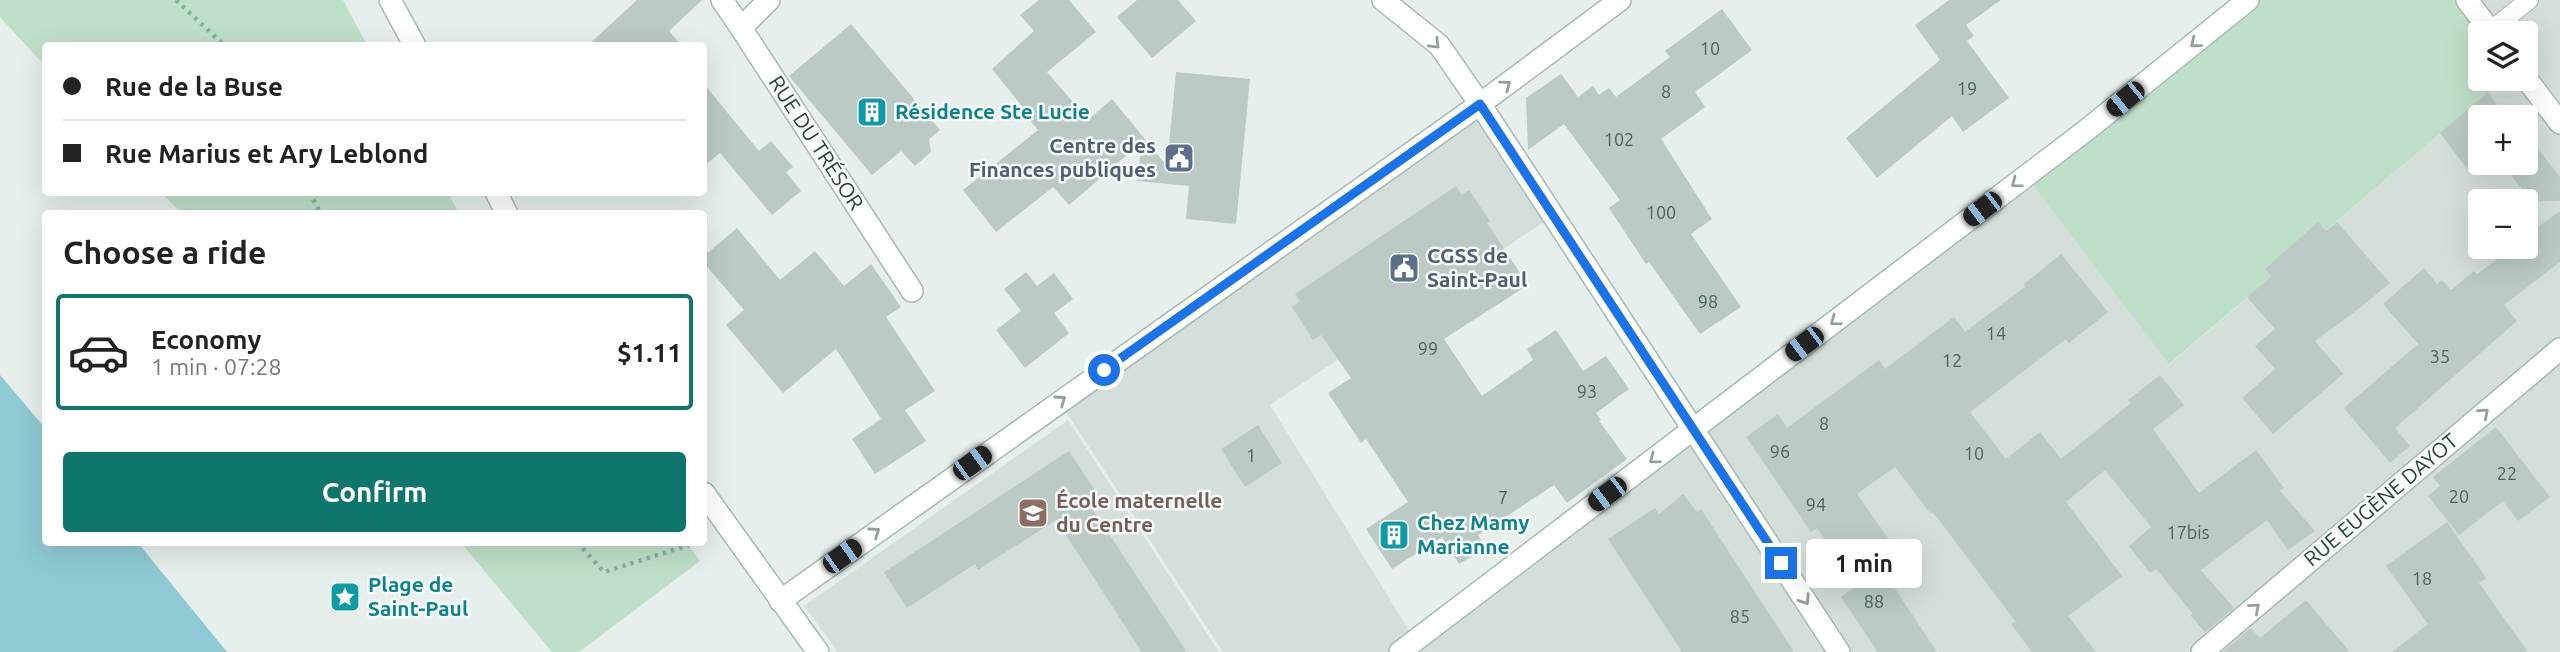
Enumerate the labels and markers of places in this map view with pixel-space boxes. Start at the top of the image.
building icon: Résidence Ste Lucie [855,95,889,129]
place label: Résidence Ste Lucie [895,99,1090,123]
place label: Centre des Finances publiques [969,133,1156,181]
public building icon: Centre des Finances publiques [1162,141,1196,175]
place label: CGSS de Saint-Paul [1427,243,1527,291]
public building icon: CGSS de Saint-Paul [1387,251,1421,285]
place label: École maternelle du Centre [1056,488,1222,536]
school or university icon: École maternelle du Centre [1016,496,1050,530]
place label: Chez Mamy Marianne [1417,510,1529,558]
building icon: Chez Mamy Marianne [1377,518,1411,552]
place label: Plage de Saint-Paul [368,572,468,620]
place icon: Plage de Saint-Paul [328,580,362,614]

